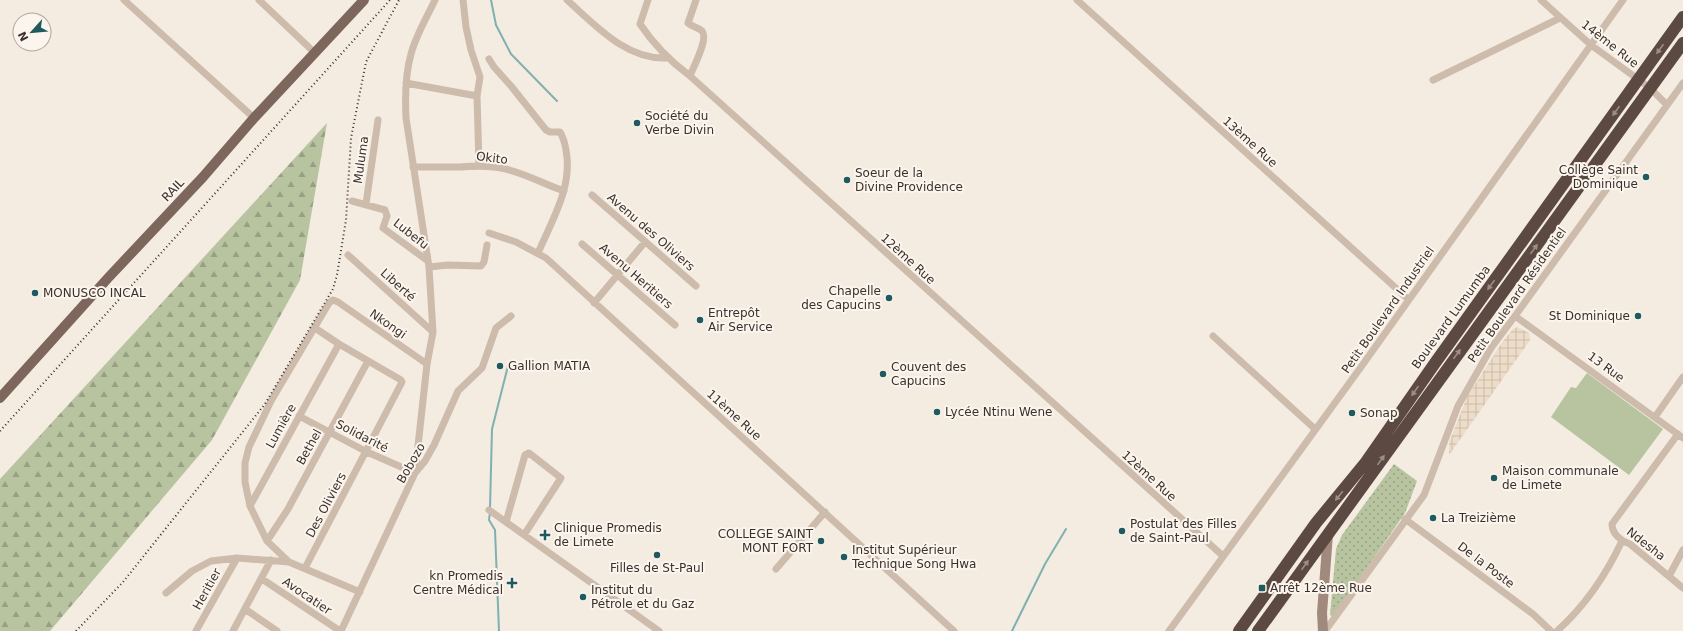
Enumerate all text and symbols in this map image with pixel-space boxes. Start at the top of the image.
north arrow [12,12,52,52]
street label: 14ème Rue [1579,17,1641,71]
text: N [16,29,31,43]
one-way arrow [1656,44,1664,54]
one-way arrow [1612,106,1620,116]
place label: Société du Verbe Divin [645,109,714,137]
street label: 13ème Rue [1220,114,1280,170]
marker: Société du Verbe Divin [632,118,642,128]
street label: Muluma [351,135,371,185]
street label: Okito [475,149,509,167]
place label: Collège Saint Dominique [1559,163,1638,191]
place label: Soeur de la Divine Providence [855,166,963,194]
marker: Collège Saint Dominique [1641,172,1651,182]
street label: RAIL [159,175,187,204]
marker: Soeur de la Divine Providence [842,175,852,185]
street label: Avenu des Oliviers [604,190,698,274]
street label: Lubefu [391,216,431,252]
street label: Petit Boulevard Résidentiel [1465,225,1569,365]
street label: 12ème Rue [878,231,938,287]
street label: Avenu Heritiers [597,240,675,312]
street label: Petit Boulevard Industriel [1339,244,1437,376]
one-way arrow [1530,244,1538,255]
street label: Boulevard Lumumba [1409,263,1493,371]
street label: Liberté [378,266,418,304]
one-way arrow [1486,279,1495,290]
place label: Chapelle des Capucins [801,284,881,312]
place label: MONUSCO INCAL [43,286,146,300]
marker: MONUSCO INCAL [30,288,40,298]
marker: Chapelle des Capucins [884,293,894,303]
street label: Nkongi [367,306,409,342]
place label: Entrepôt Air Service [708,306,773,334]
place label: St Dominique [1549,309,1630,323]
marker: St Dominique [1633,311,1643,321]
marker: Entrepôt Air Service [695,315,705,325]
one-way arrow [1453,349,1461,360]
street label: 13 Rue [1585,349,1627,385]
place label: Gallion MATIA [508,359,591,373]
place label: Couvent des Capucins [891,360,966,388]
marker: Gallion MATIA [495,361,505,371]
marker: Couvent des Capucins [878,369,888,379]
one-way arrow [1411,385,1419,396]
street label: 11ème Rue [704,387,764,443]
street label: Lumière [263,401,299,451]
place label: Lycée Ntinu Wene [945,405,1052,419]
place label: Sonap [1360,406,1398,420]
marker: Lycée Ntinu Wene [932,407,942,417]
marker: Sonap [1347,408,1357,418]
street label: Solidarité [333,417,391,455]
street label: Bethel [294,427,324,467]
street label: Bobozo [394,440,428,486]
street label: 12ème Rue [1119,448,1179,504]
one-way arrow [1377,454,1385,465]
place label: Maison communale de Limete [1502,464,1619,492]
street label: Des Oliviers [303,470,349,540]
marker: Maison communale de Limete [1489,473,1499,483]
one-way arrow [1334,490,1343,501]
place label: La Treizième [1441,511,1516,525]
marker: La Treizième [1428,513,1438,523]
place label: Postulat des Filles de Saint-Paul [1130,517,1237,545]
place label: Clinique Promedis de Limete [554,521,662,549]
street label: Ndesha [1624,525,1668,563]
marker: Postulat des Filles de Saint-Paul [1117,526,1127,536]
place label: COLLEGE SAINT MONT FORT [718,527,814,555]
marker: Clinique Promedis de Limete [539,529,551,541]
marker: COLLEGE SAINT MONT FORT [816,536,826,546]
street label: De la Poste [1455,539,1517,591]
place label: Institut Supérieur Technique Song Hwa [851,543,976,571]
marker: Filles de St-Paul [652,550,662,560]
marker: Institut Supérieur Technique Song Hwa [839,552,849,562]
one-way arrow [1301,560,1309,570]
place label: Filles de St-Paul [610,561,704,575]
street label: Heritier [190,566,224,612]
place label: kn Promedis Centre Médical [413,569,503,597]
street label: Avocatier [280,574,334,618]
marker: kn Promedis Centre Médical [506,577,518,589]
place label: Arrêt 12ème Rue [1270,581,1372,595]
place label: Institut du Pétrole et du Gaz [591,583,694,611]
marker: Arrêt 12ème Rue [1257,583,1267,593]
marker: Institut du Pétrole et du Gaz [578,592,588,602]

